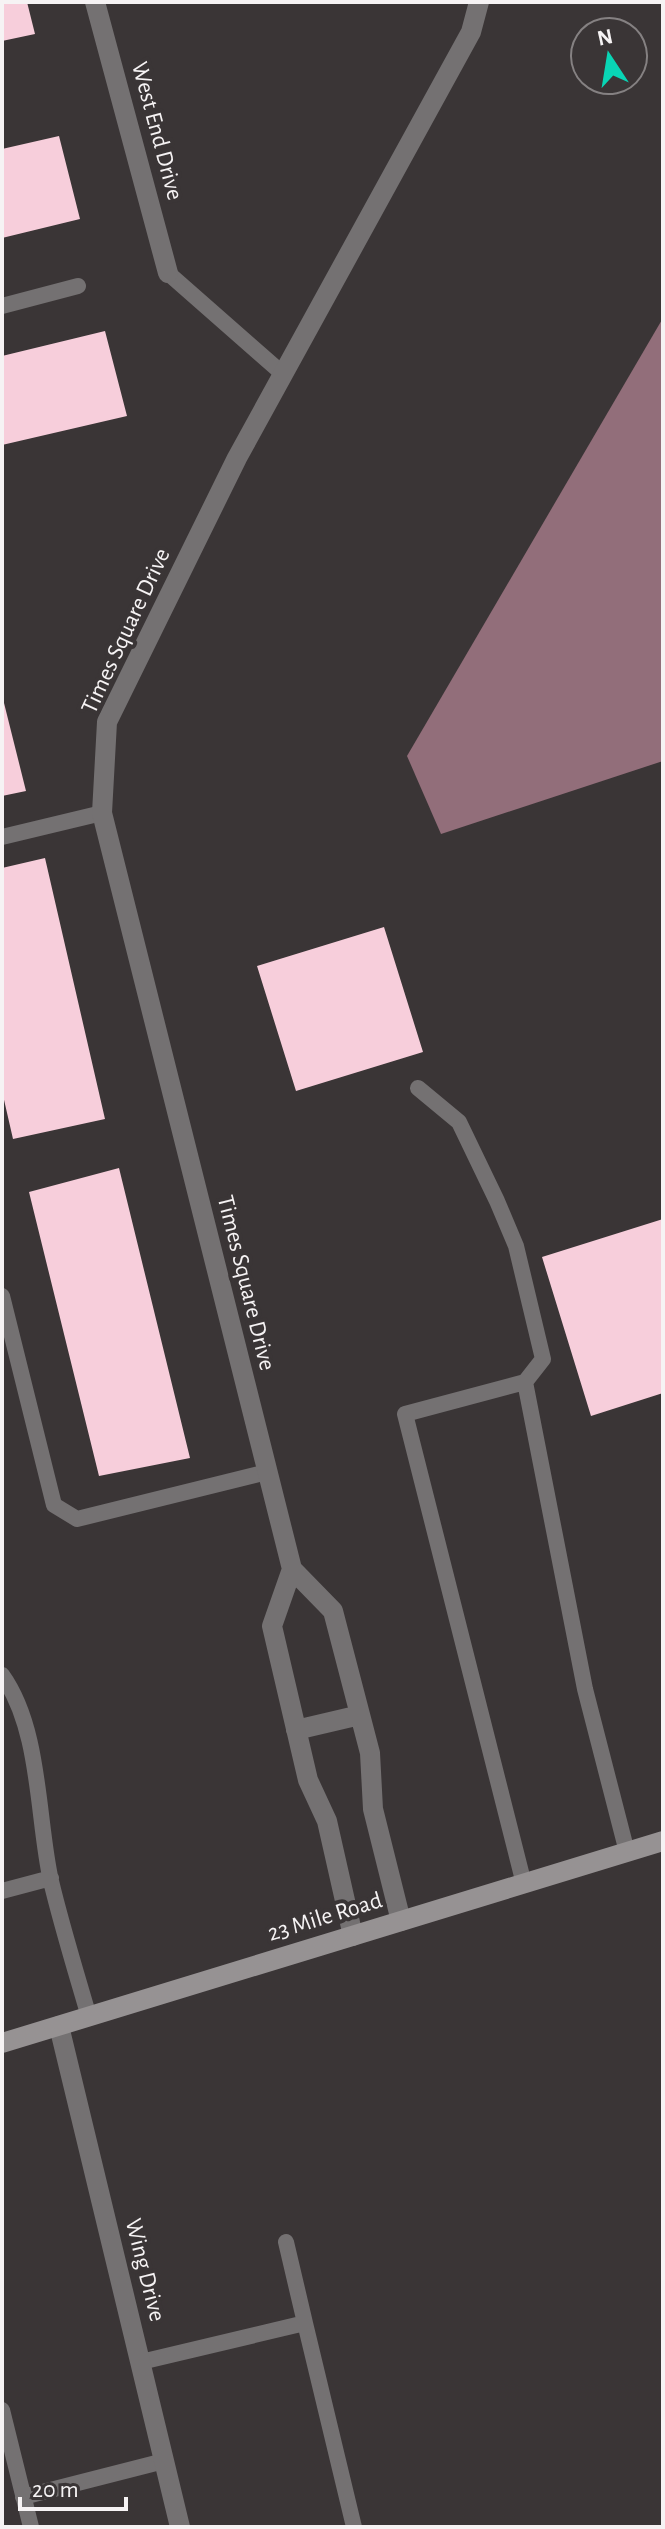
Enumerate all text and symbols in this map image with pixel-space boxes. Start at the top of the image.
north arrow [569,16,649,96]
text: N [595,25,615,50]
street label: West End Drive [127,59,187,203]
street label: Times Square Drive [77,545,175,717]
street label: Times Square Drive [213,1193,279,1373]
street label: 23 Mile Road [265,1888,385,1946]
street label: Wing Drive [121,2216,169,2324]
scale bar [20,2461,126,2511]
text: 20 m [32,2478,79,2502]

